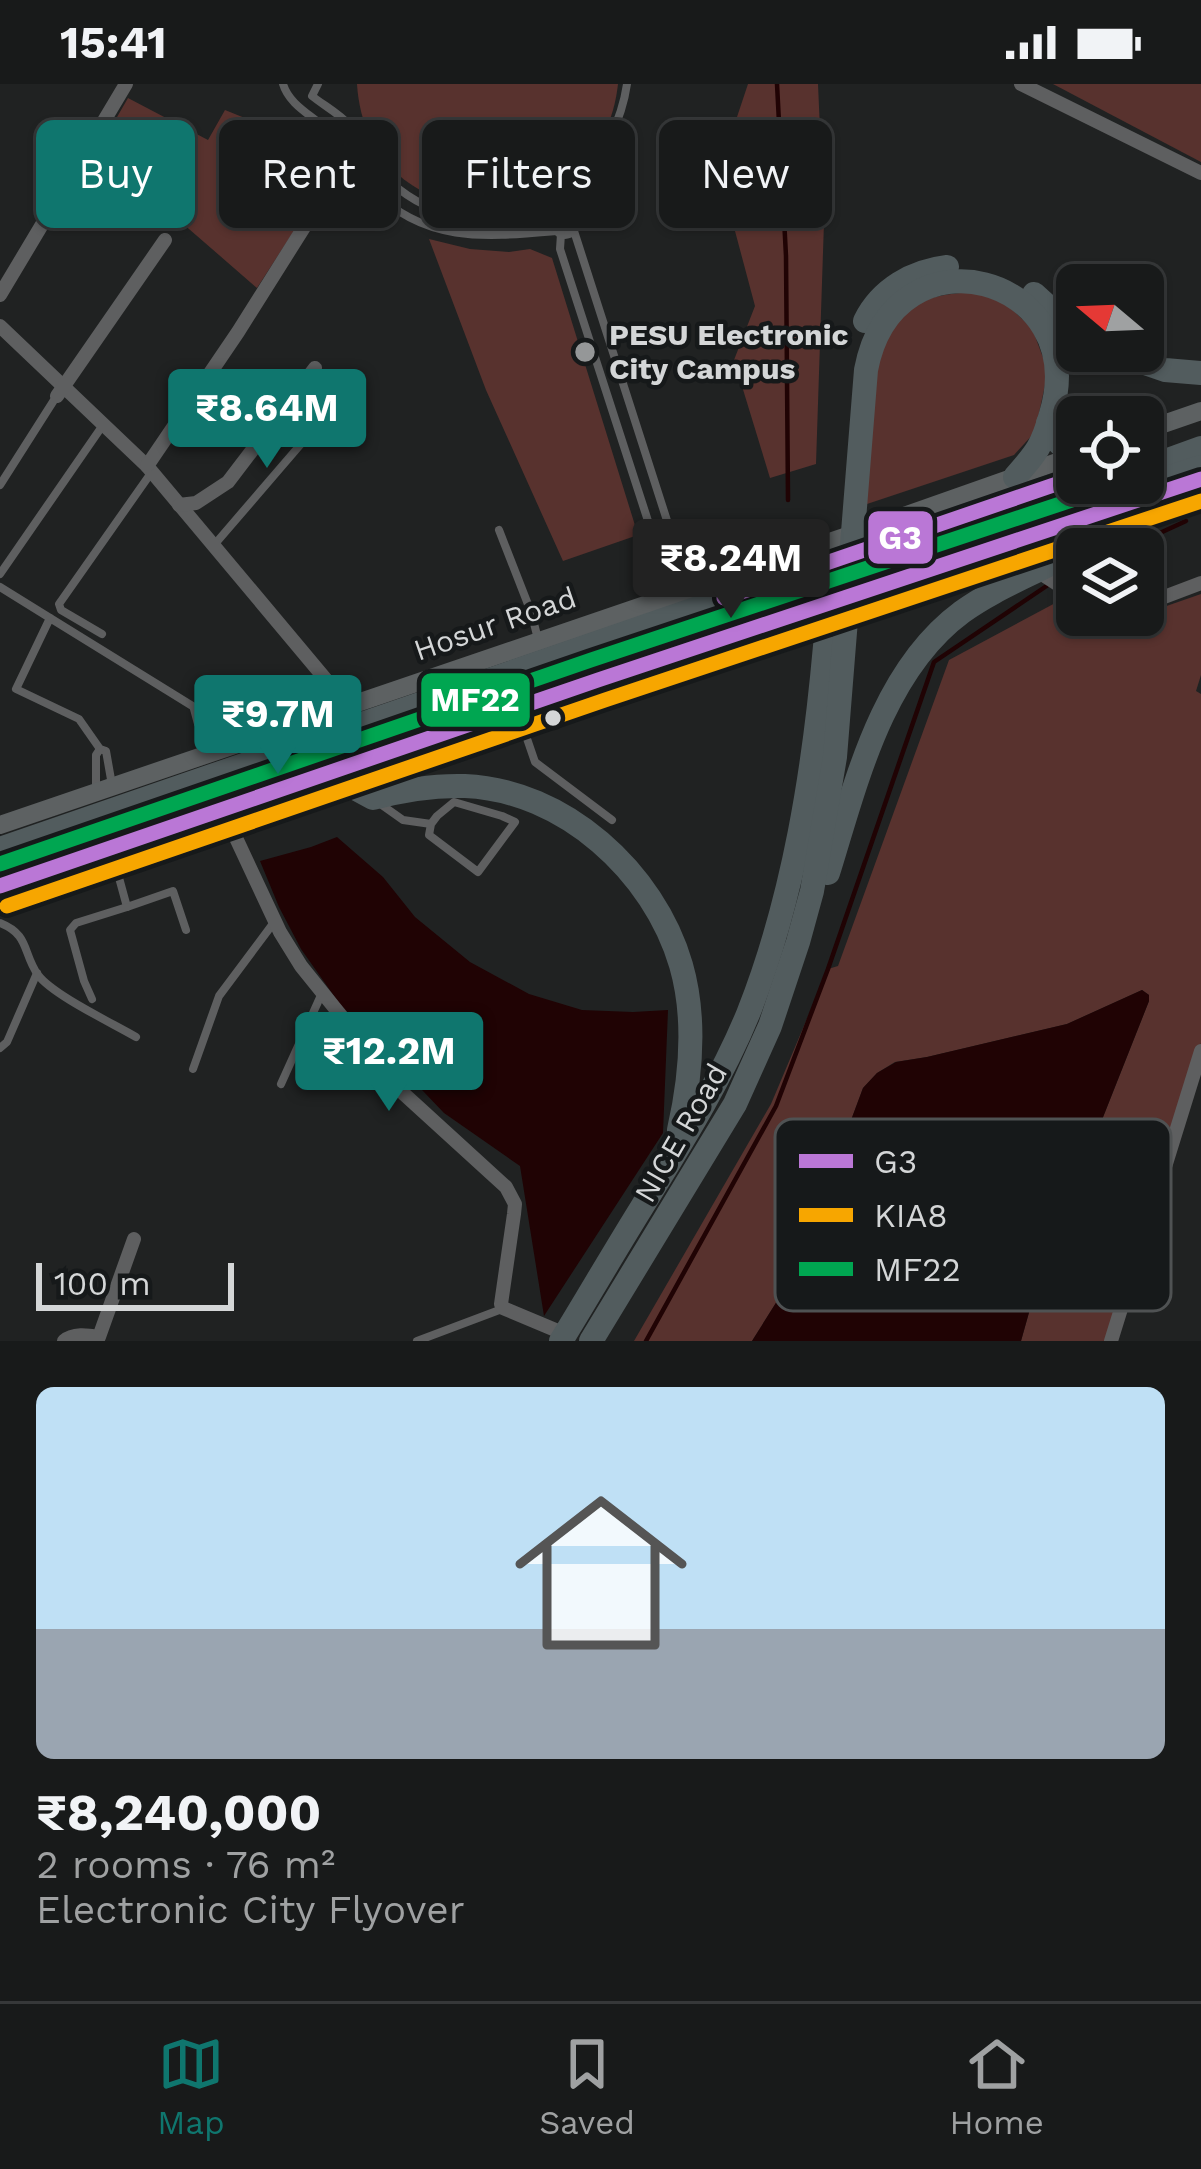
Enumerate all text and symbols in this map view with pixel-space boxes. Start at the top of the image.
text: 15:41 [60,16,167,69]
chip: Buy [36,120,195,228]
chip: Rent [219,120,398,228]
chip: Filters [422,120,635,228]
chip: New [659,120,832,228]
north arrow [1056,264,1164,372]
map controls [1056,264,1164,636]
place label: PESU Electronic City Campus [609,317,848,386]
marker: PESU Electronic City Campus [572,339,598,365]
pin: ₹8.64M [169,369,365,471]
text: ₹8.64M [195,385,339,430]
button: locate [1056,396,1164,504]
line badge: G3 [866,509,935,566]
text: G3 [878,518,922,557]
pin: ₹8.24M [633,519,829,621]
button: layers [1056,528,1164,636]
text: ₹8.24M [660,535,802,580]
street label: Hosur Road [409,579,580,668]
line badge: MF22 [419,671,532,729]
pin: ₹9.7M [194,675,362,777]
text: MF22 [430,680,520,719]
text: ₹9.7M [221,691,335,736]
unlabelled marker [542,707,564,729]
pin: ₹12.2M [291,1012,487,1114]
text: ₹12.2M [322,1028,456,1073]
street label: NICE Road [627,1057,734,1208]
legend [775,1119,1171,1311]
text: G3 [874,1142,917,1181]
text: KIA8 [874,1196,948,1235]
text: MF22 [874,1250,961,1289]
scale bar [36,1257,234,1310]
text: 100 m [54,1264,151,1303]
icon: home [493,1465,709,1681]
text: ₹8,240,000 [36,1783,321,1842]
text: 2 rooms · 76 m² [36,1842,335,1887]
text: Electronic City Flyover [36,1887,465,1932]
tab: Map [157,2031,225,2142]
tab: Saved [539,2031,635,2142]
tab: Home [949,2031,1044,2142]

